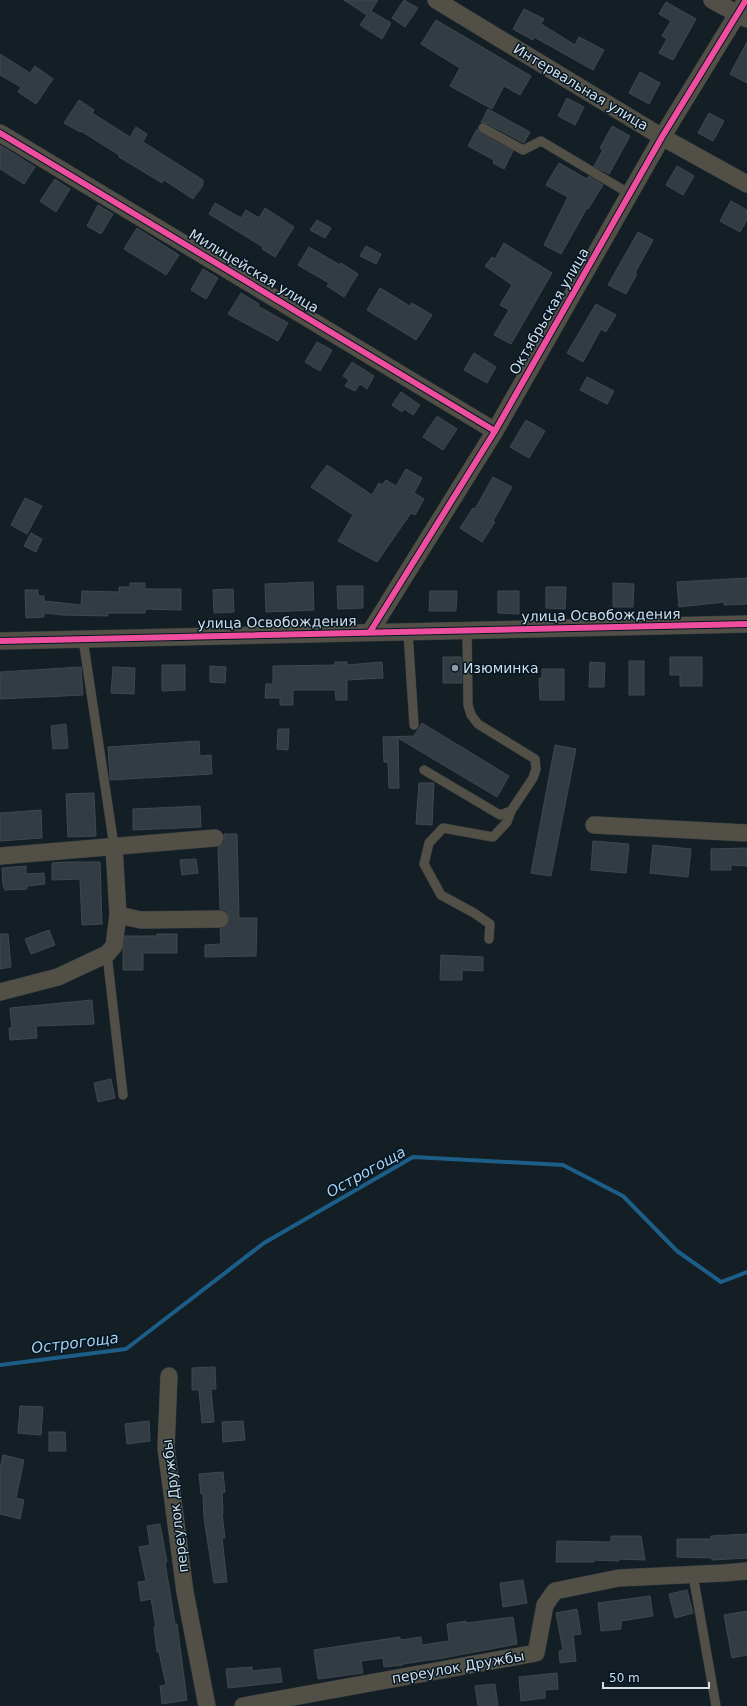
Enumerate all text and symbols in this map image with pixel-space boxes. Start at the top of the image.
street label: Интервальная улица [511,40,651,134]
street label: Милицейская улица [186,226,322,316]
street label: Октябрьская улица [506,245,592,377]
street label: улица Освобождения [521,606,681,624]
street label: улица Освобождения [197,613,357,631]
place label: Изюминка [463,660,539,676]
marker: Изюминка [450,663,460,673]
water label: Острогоща [323,1143,409,1201]
water label: Острогоща [30,1329,120,1357]
street label: переулок Дружбы [159,1438,191,1574]
street label: переулок Дружбы [390,1647,526,1687]
scale bar [603,1664,709,1690]
text: 50 m [609,1671,640,1685]

